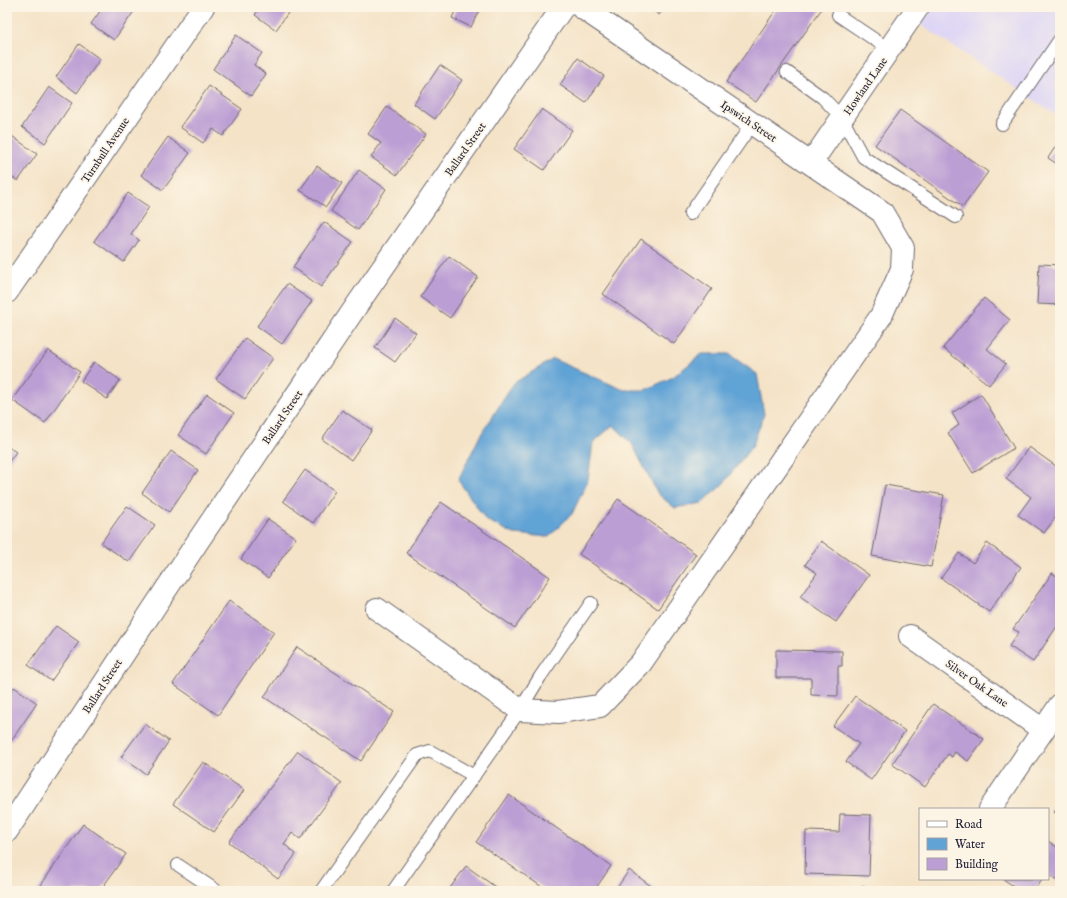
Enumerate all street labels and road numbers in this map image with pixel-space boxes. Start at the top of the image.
street label: Howland Lane [841,55,891,118]
street label: Ipswich Street [718,98,779,146]
street label: Turnbull Avenue [79,115,133,186]
street label: Ballard Street [442,120,490,179]
street label: Ballard Street [260,388,306,447]
street label: Ballard Street [80,656,126,717]
street label: Silver Oak Lane [942,657,1011,711]

